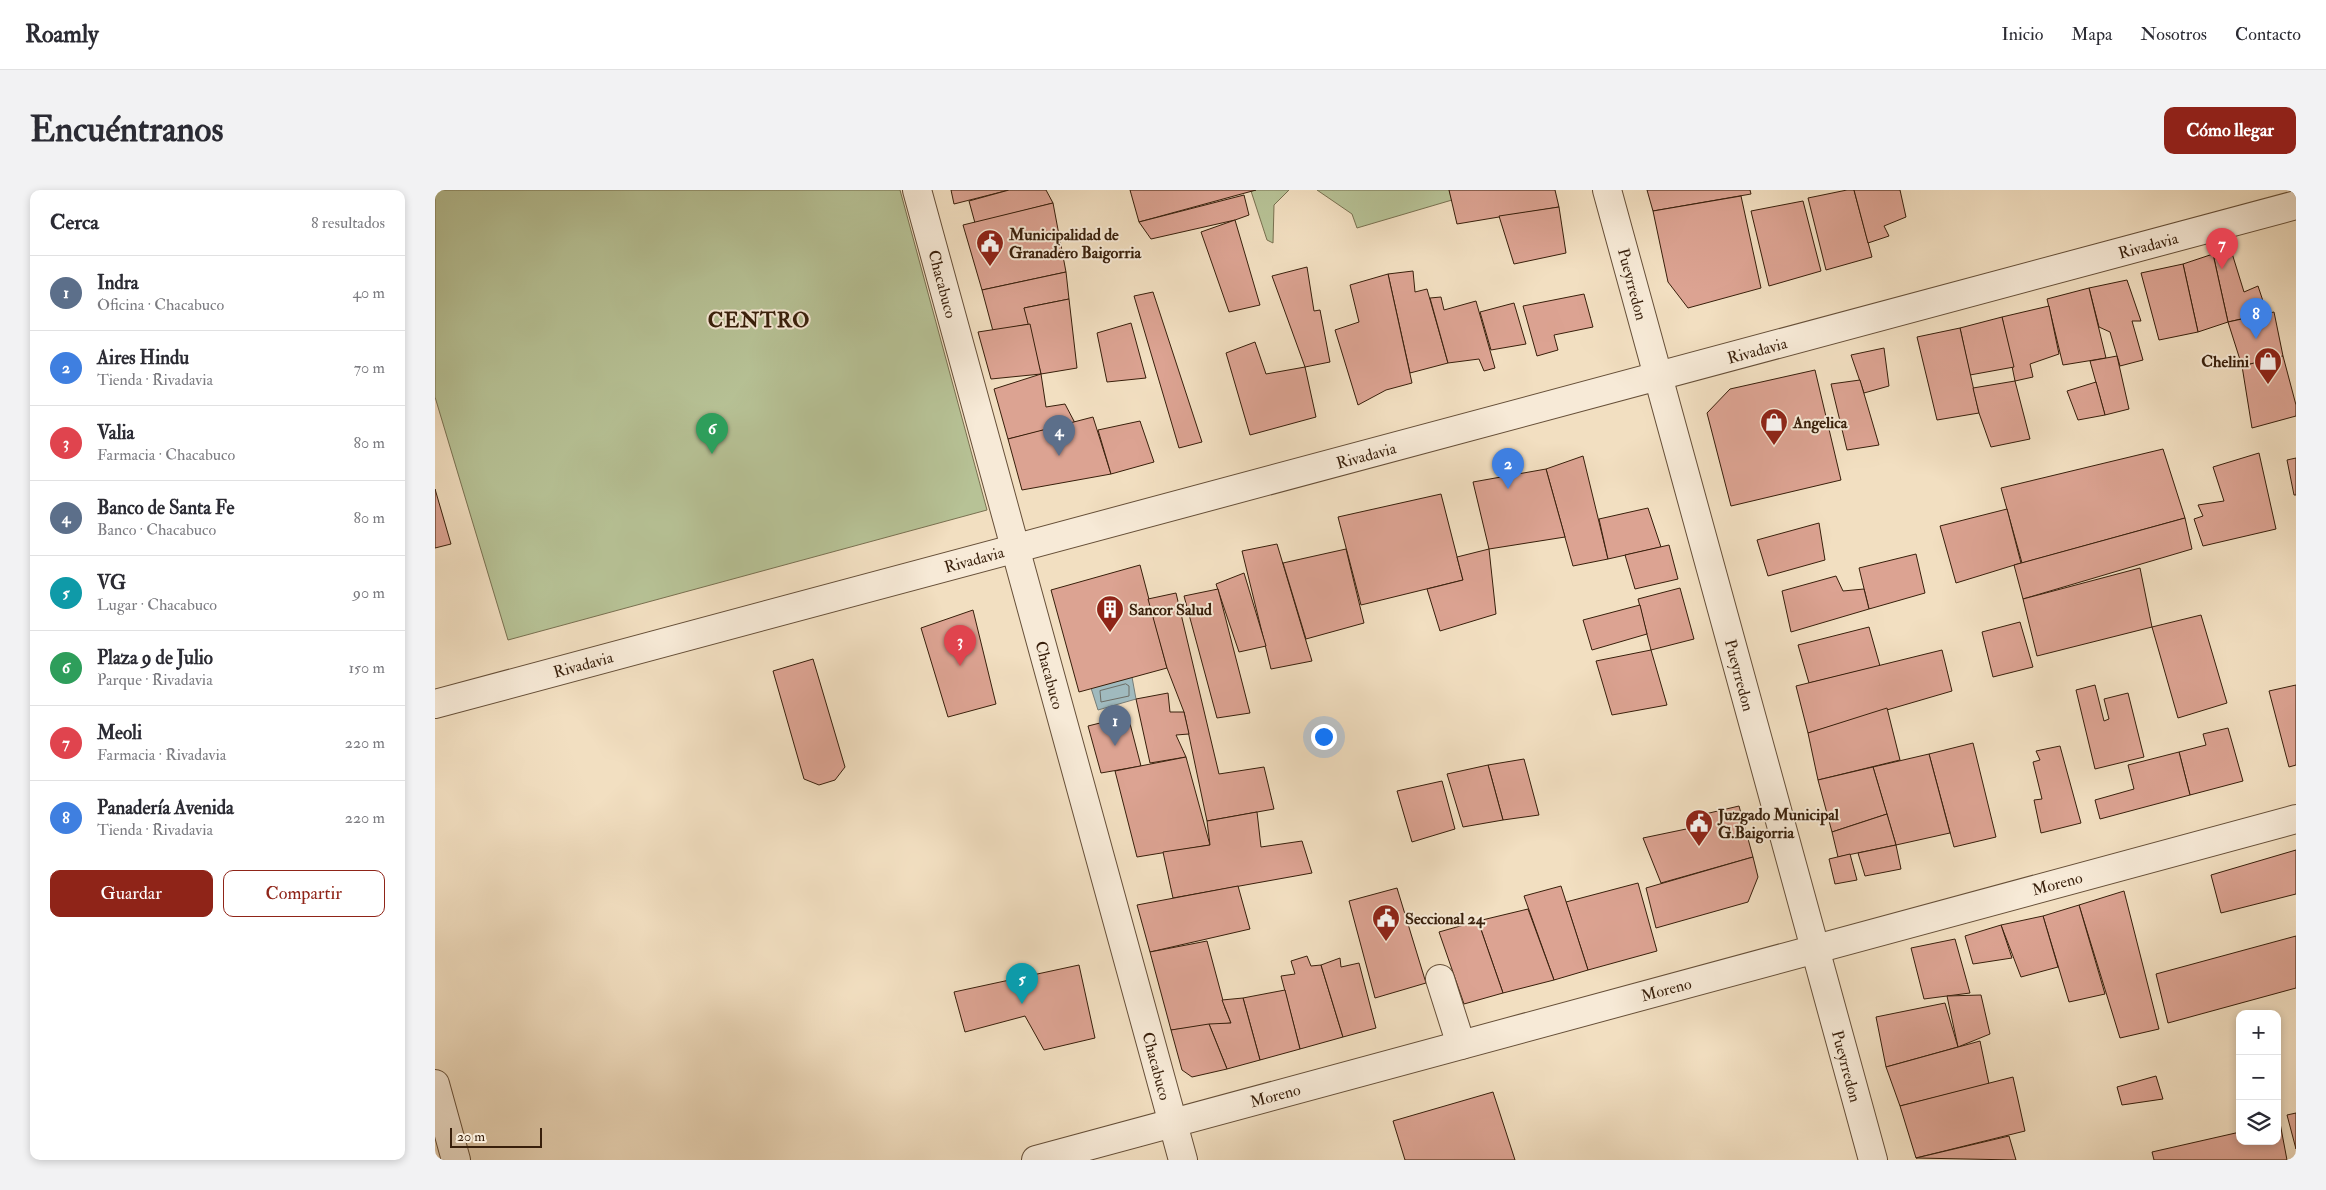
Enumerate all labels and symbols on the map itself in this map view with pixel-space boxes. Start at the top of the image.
place label: Municipalidad de Granadero Baigorria [1008,225,1141,264]
public building icon: Municipalidad de Granadero Baigorria [975,228,1005,267]
street label: Rivadavia [2116,228,2181,264]
pin: 7 [2206,228,2238,269]
street label: Pueyrredon [1613,246,1651,322]
street label: Chacabuco [923,248,961,321]
pin: 8 [2240,298,2272,339]
district label: CENTRO [708,307,810,334]
street label: Rivadavia [1725,333,1790,369]
shop icon: Chelini [2253,346,2283,385]
place label: Chelini [2201,352,2250,372]
shop icon: Angelica [1759,407,1789,446]
pin: 6 [696,413,728,454]
place label: Angelica [1792,413,1848,434]
pin: 4 [1043,415,1075,456]
street label: Rivadavia [1334,438,1399,474]
pin: 2 [1492,448,1524,489]
street label: Rivadavia [942,542,1007,578]
building icon: Sancor Salud [1095,594,1125,633]
place label: Sancor Salud [1129,600,1212,620]
pin: 3 [944,625,976,666]
street label: Pueyrredon [1720,637,1758,713]
street label: Chacabuco [1030,639,1068,712]
street label: Rivadavia [551,647,616,683]
pin: 1 [1099,705,1131,746]
your location [1311,724,1337,750]
place label: Juzgado Municipal G.Baigorria [1717,805,1840,844]
public building icon: Juzgado Municipal G.Baigorria [1684,808,1714,847]
street label: Moreno [2030,868,2085,900]
public building icon: Seccional 24 [1371,903,1401,942]
place label: Seccional 24 [1405,909,1486,929]
pin: 5 [1006,963,1038,1004]
street label: Moreno [1639,974,1694,1006]
street label: Pueyrredon [1827,1028,1865,1104]
street label: Chacabuco [1137,1030,1175,1103]
street label: Moreno [1248,1080,1303,1112]
scale bar [450,1125,543,1148]

